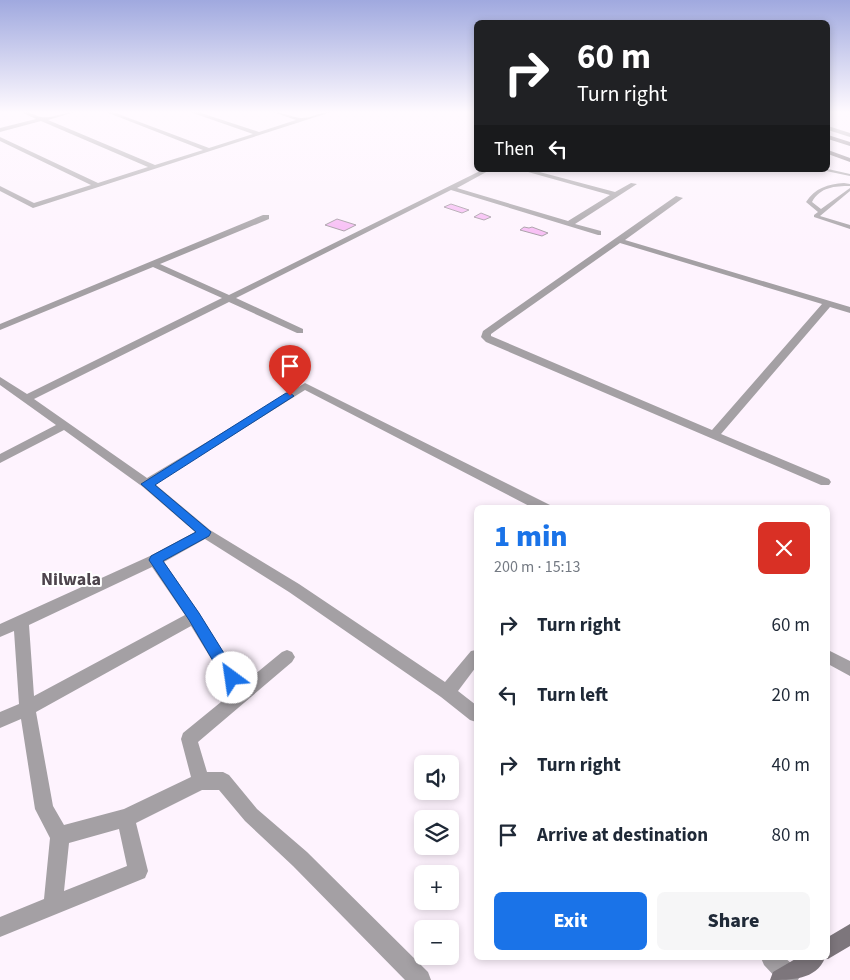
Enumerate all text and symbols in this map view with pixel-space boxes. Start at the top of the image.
text: 60 m [577,32,651,82]
icon: right [494,40,559,105]
text: Turn right [577,78,667,110]
icon: left [544,135,572,163]
text: Then [494,136,534,163]
pin [269,345,311,396]
icon: arrive [276,352,304,380]
text: 1 min [494,515,568,558]
button: close [758,522,810,574]
text: 200 m · 15:13 [494,556,581,578]
district label: Nilwala [41,567,101,592]
icon: right [494,611,522,639]
text: Turn right [537,612,621,639]
text: 60 m [772,612,810,639]
position arrow [205,651,257,703]
icon: left [494,681,522,709]
text: Turn left [537,682,608,709]
text: 20 m [772,682,810,709]
icon: right [494,751,522,779]
text: Turn right [537,752,621,779]
text: 40 m [772,752,810,779]
map controls [414,755,459,965]
button: sound [414,755,459,800]
button: layers [414,810,459,855]
icon: arrive [494,821,522,849]
text: Arrive at destination [537,822,708,849]
text: 80 m [772,822,810,849]
button: + [414,865,459,910]
button: Exit [494,892,647,950]
button: Share [657,892,810,950]
button: − [414,920,459,965]

